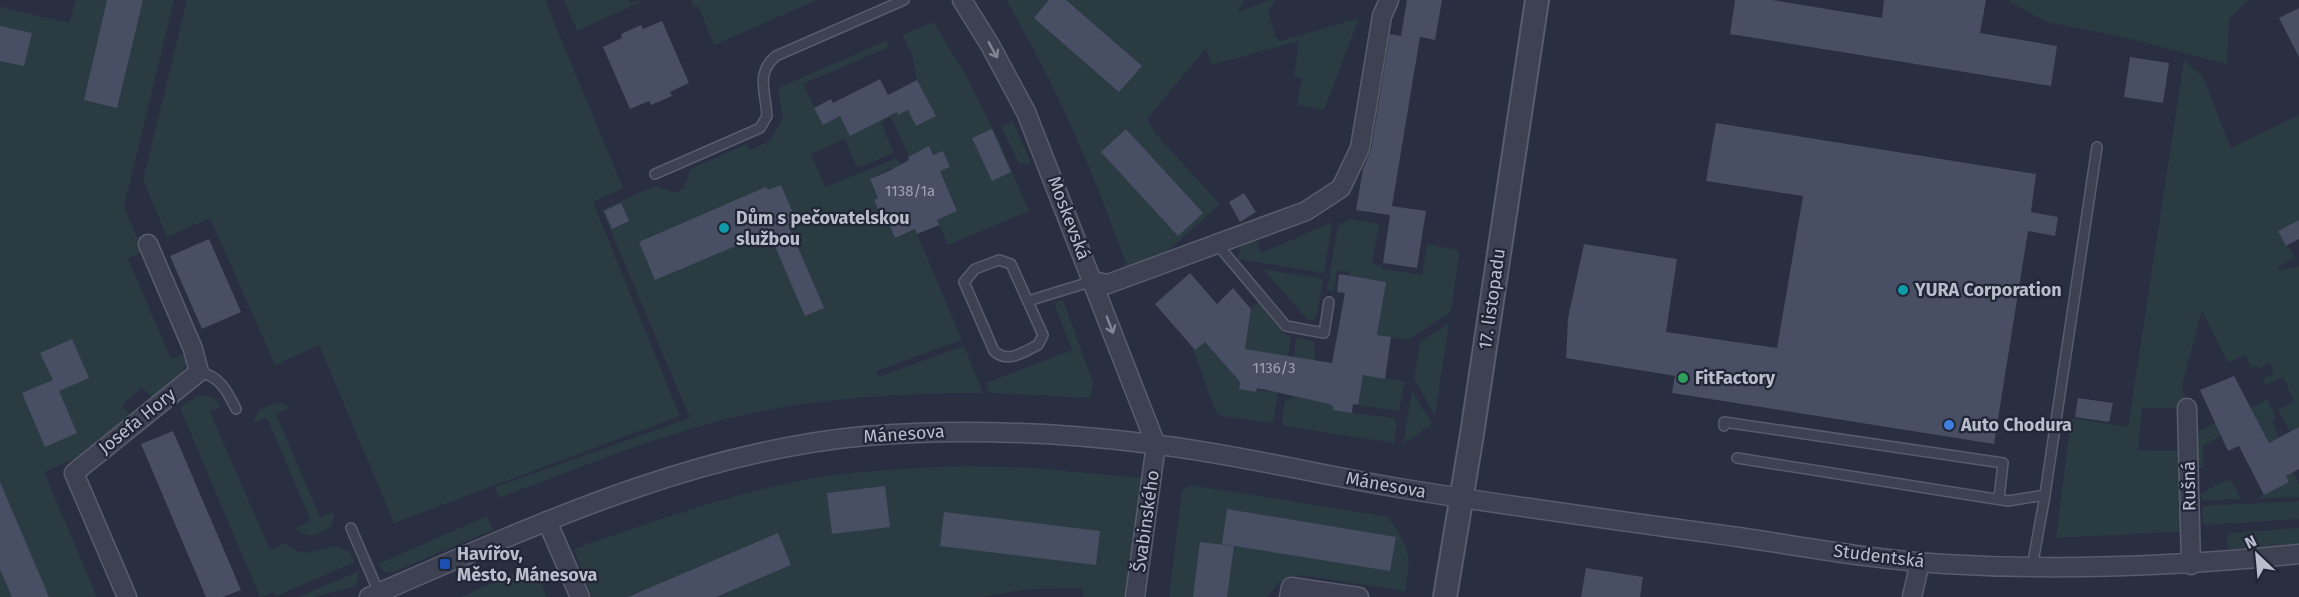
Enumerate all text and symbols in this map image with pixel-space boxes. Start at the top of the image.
one-way arrow [988,40,999,58]
street label: Moskevská [1043,173,1095,263]
house number: 1138/1a [885,182,935,200]
place label: Dům s pečovatelskou službou [736,207,910,250]
marker: Dům s pečovatelskou službou [717,221,731,235]
street label: 17. listopadu [1474,247,1510,351]
place label: YURA Corporation [1914,279,2062,301]
marker: YURA Corporation [1896,283,1910,297]
one-way arrow [1105,315,1116,334]
house number: 1136/3 [1253,359,1295,377]
place label: FitFactory [1695,367,1776,389]
marker: FitFactory [1676,371,1690,385]
street label: Josefa Hory [94,383,180,459]
place label: Auto Chodura [1960,414,2072,436]
marker: Auto Chodura [1942,418,1956,432]
street label: Mánesova [863,420,945,448]
street label: Rušná [2178,461,2200,511]
street label: Mánesova [1344,467,1428,503]
street label: Švabinského [1128,469,1164,573]
north arrow [2227,525,2287,585]
text: N [2242,531,2260,553]
street label: Studentská [1832,540,1926,572]
place label: Havířov, Město, Mánesova [457,543,598,586]
marker: Havířov, Město, Mánesova [438,557,452,571]

